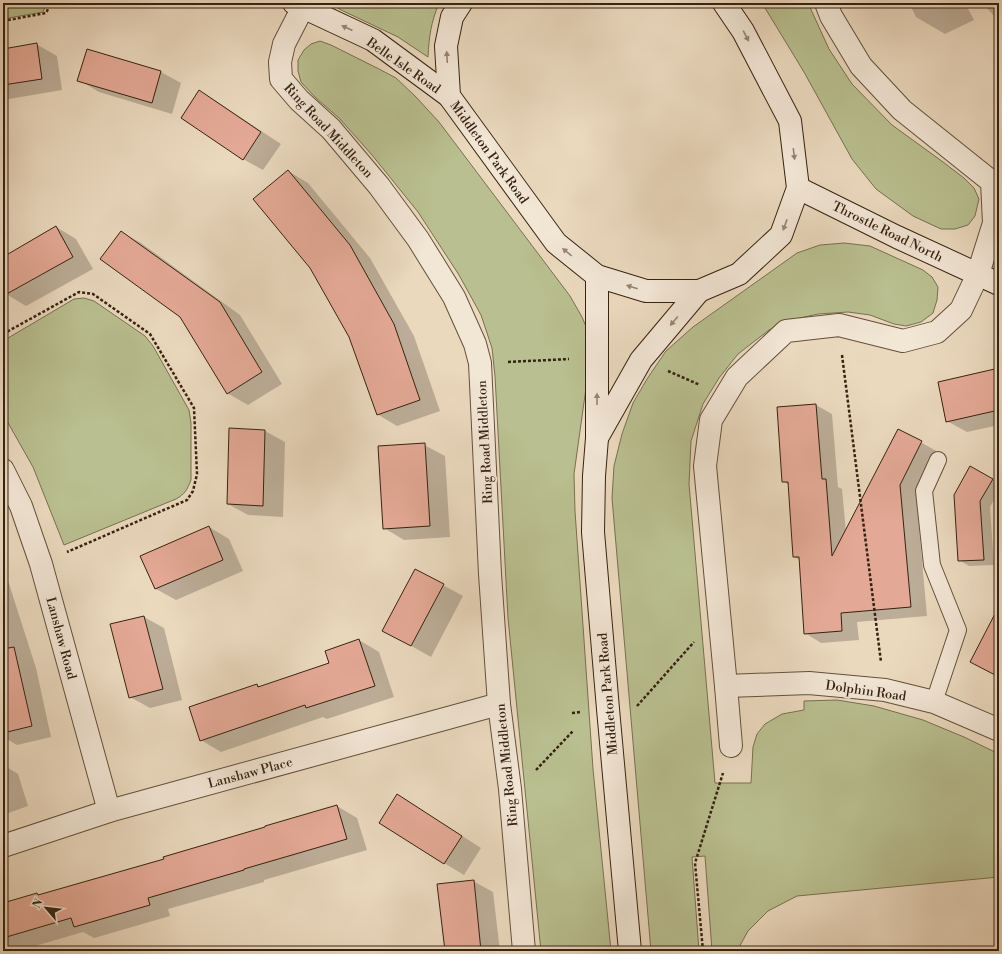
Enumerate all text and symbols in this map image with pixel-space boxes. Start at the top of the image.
one-way arrow [341,25,352,31]
one-way arrow [742,30,749,42]
street label: Belle Isle Road [363,34,444,98]
one-way arrow [443,51,450,63]
street label: Ring Road Middleton [280,80,376,182]
street label: Middleton Park Road [447,98,532,208]
one-way arrow [791,148,798,160]
street label: Throstle Road North [830,198,946,266]
one-way arrow [782,219,788,231]
one-way arrow [561,247,572,256]
one-way arrow [626,284,638,290]
one-way arrow [669,316,678,327]
street label: Ring Road Middleton [474,380,496,504]
one-way arrow [594,392,600,405]
street label: Lanshaw Road [42,595,80,682]
street label: Middleton Park Road [595,631,621,756]
street label: Dolphin Road [824,677,908,705]
street label: Ring Road Middleton [493,702,521,827]
street label: Lanshaw Place [206,754,295,792]
north arrow [26,888,66,928]
text: N [30,896,46,911]

